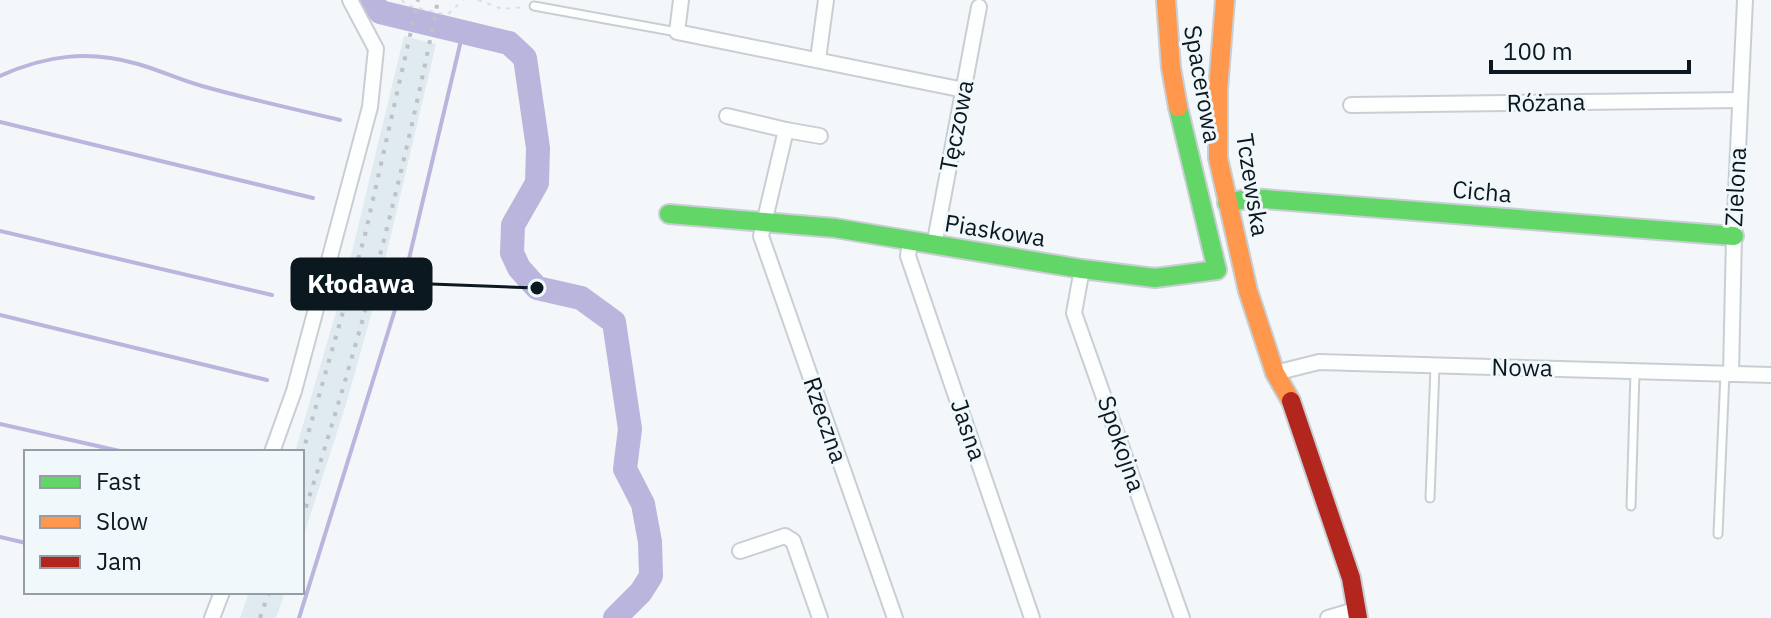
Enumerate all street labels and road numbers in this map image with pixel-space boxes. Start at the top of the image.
street label: Spacerowa [1177,23,1229,145]
street label: Tęczowa [931,77,981,174]
street label: Różana [1506,85,1586,119]
street label: Tczewska [1229,131,1277,239]
street label: Zielona [1717,146,1753,227]
street label: Cicha [1451,172,1513,210]
street label: Piaskowa [942,206,1048,254]
street label: Nowa [1491,350,1553,384]
street label: Rzeczna [796,372,856,467]
street label: Spokojna [1091,391,1153,496]
street label: Jasna [944,395,994,465]

